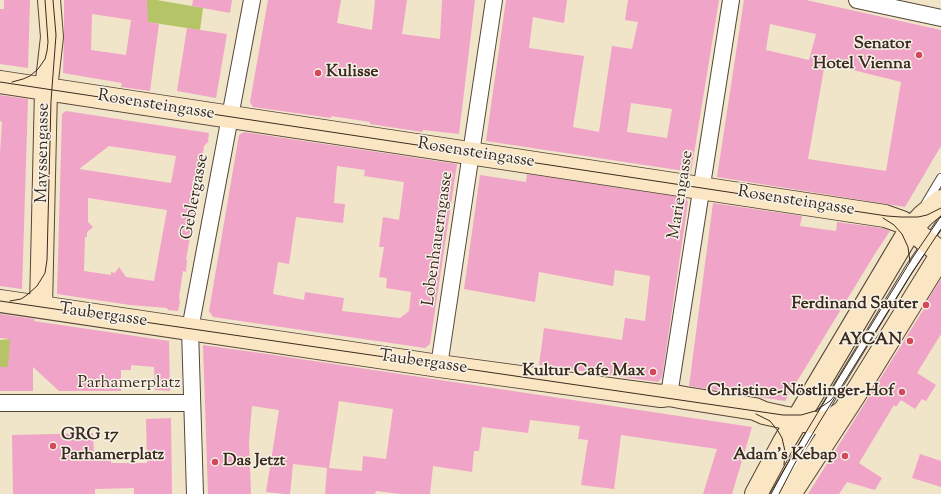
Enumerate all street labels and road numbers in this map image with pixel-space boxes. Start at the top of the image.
street label: Rosensteingasse [96,87,216,125]
street label: Mayssengasse [33,103,55,203]
street label: Rosensteingasse [416,135,536,173]
street label: Mariengasse [665,149,699,241]
street label: Geblergasse [178,152,214,242]
street label: Lobenhauerngasse [419,170,459,308]
street label: Rosensteingasse [736,183,856,221]
street label: Taubergasse [58,300,148,332]
street label: Taubergasse [378,347,468,379]
street label: Parhamerplatz [77,374,181,394]

